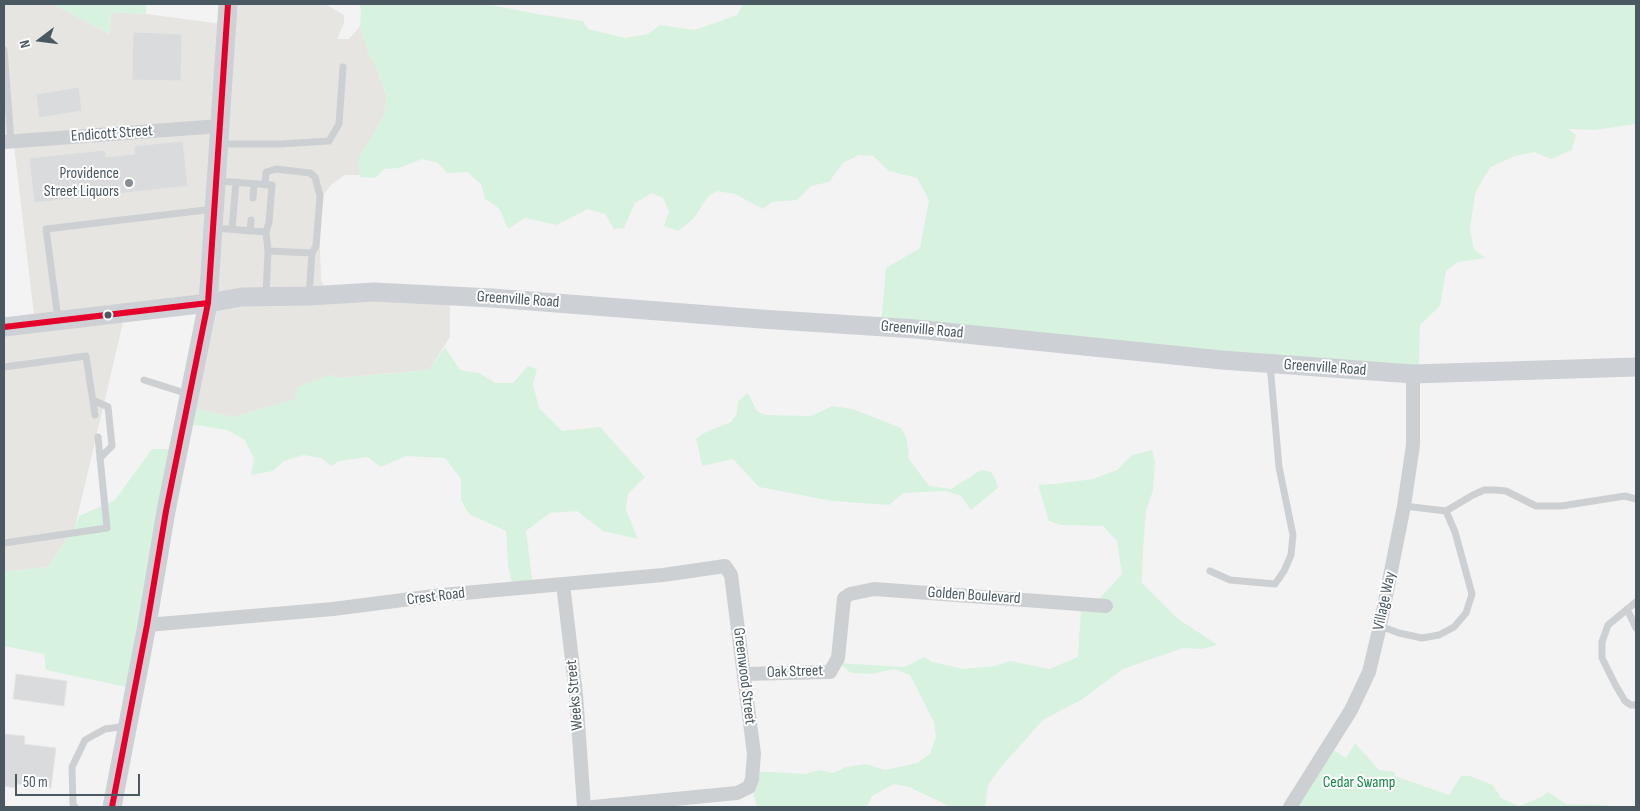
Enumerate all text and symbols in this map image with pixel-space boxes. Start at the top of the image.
north arrow [15,15,65,65]
text: N [16,38,34,50]
street label: Endicott Street [70,122,154,146]
place label: Providence Street Liquors [44,164,119,202]
marker: Providence Street Liquors [123,177,135,189]
street label: Greenville Road [476,288,560,312]
unlabelled marker [103,310,113,320]
street label: Greenville Road [880,317,964,343]
street label: Greenville Road [1283,356,1367,380]
street label: Village Way [1369,570,1401,632]
street label: Golden Boulevard [927,583,1021,609]
street label: Crest Road [406,584,466,610]
street label: Greenwood Street [729,627,759,725]
street label: Weeks Street [562,659,588,731]
street label: Oak Street [767,661,823,683]
scale bar [18,764,142,796]
text: 50 m [23,773,48,792]
park label: Cedar Swamp [1323,773,1395,793]

